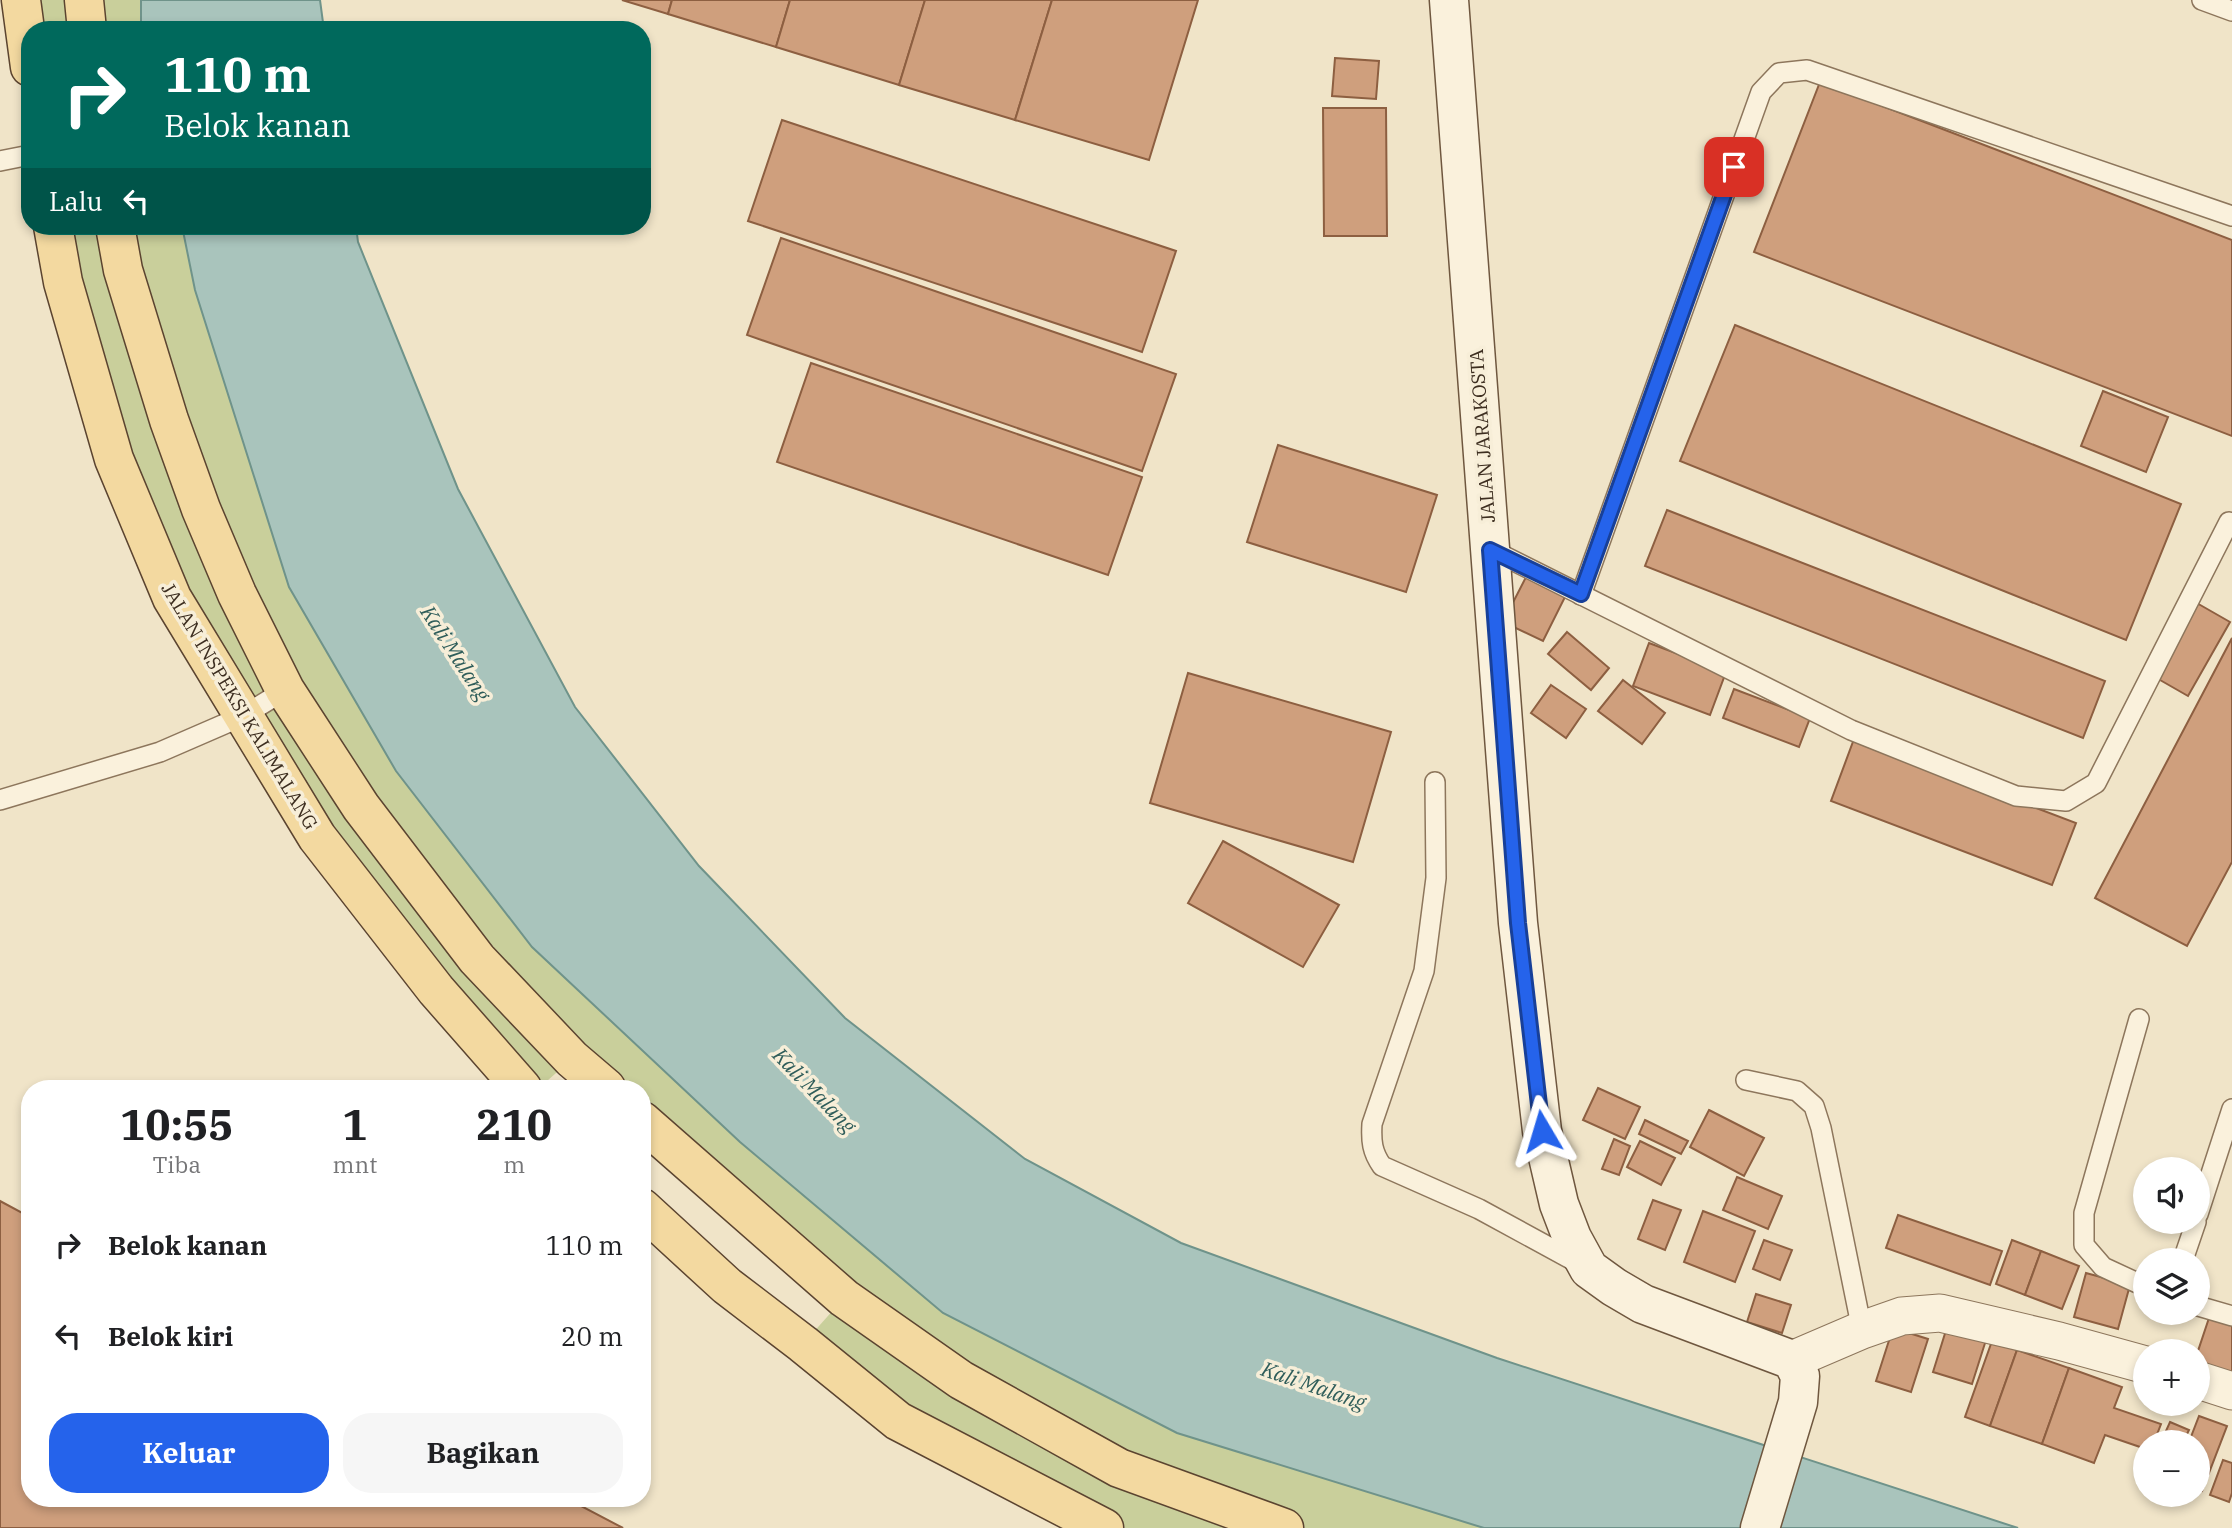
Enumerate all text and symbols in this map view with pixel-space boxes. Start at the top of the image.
text: 110 m [164,42,311,105]
icon: right [49,49,140,140]
text: Belok kanan [164,104,351,146]
pin [1704,137,1764,197]
icon: arrive [1715,148,1753,186]
icon: left [117,182,155,220]
text: Lalu [49,184,103,218]
street label: JALAN JARAKOSTA [1464,348,1500,524]
street label: JALAN INSPEKSI KALIMALANG [157,578,323,834]
water label: Kali Malang [414,599,498,707]
water label: Kali Malang [767,1040,864,1140]
position arrow [1505,1094,1579,1168]
text: 10:55 [120,1097,234,1152]
text: 1 [342,1097,368,1152]
text: 210 [476,1097,552,1152]
text: Tiba [152,1149,201,1179]
text: mnt [333,1149,377,1179]
text: m [503,1149,525,1179]
map controls [2133,1157,2210,1507]
button: sound [2133,1157,2210,1234]
icon: right [49,1226,87,1264]
text: Belok kanan [108,1228,267,1262]
text: 110 m [545,1228,623,1262]
button: layers [2133,1248,2210,1325]
icon: left [49,1317,87,1355]
text: Belok kiri [108,1319,233,1353]
text: 20 m [561,1319,623,1353]
button: + [2133,1339,2210,1416]
water label: Kali Malang [1257,1354,1371,1416]
button: Keluar [49,1413,329,1493]
button: Bagikan [343,1413,623,1493]
button: − [2133,1430,2210,1507]

